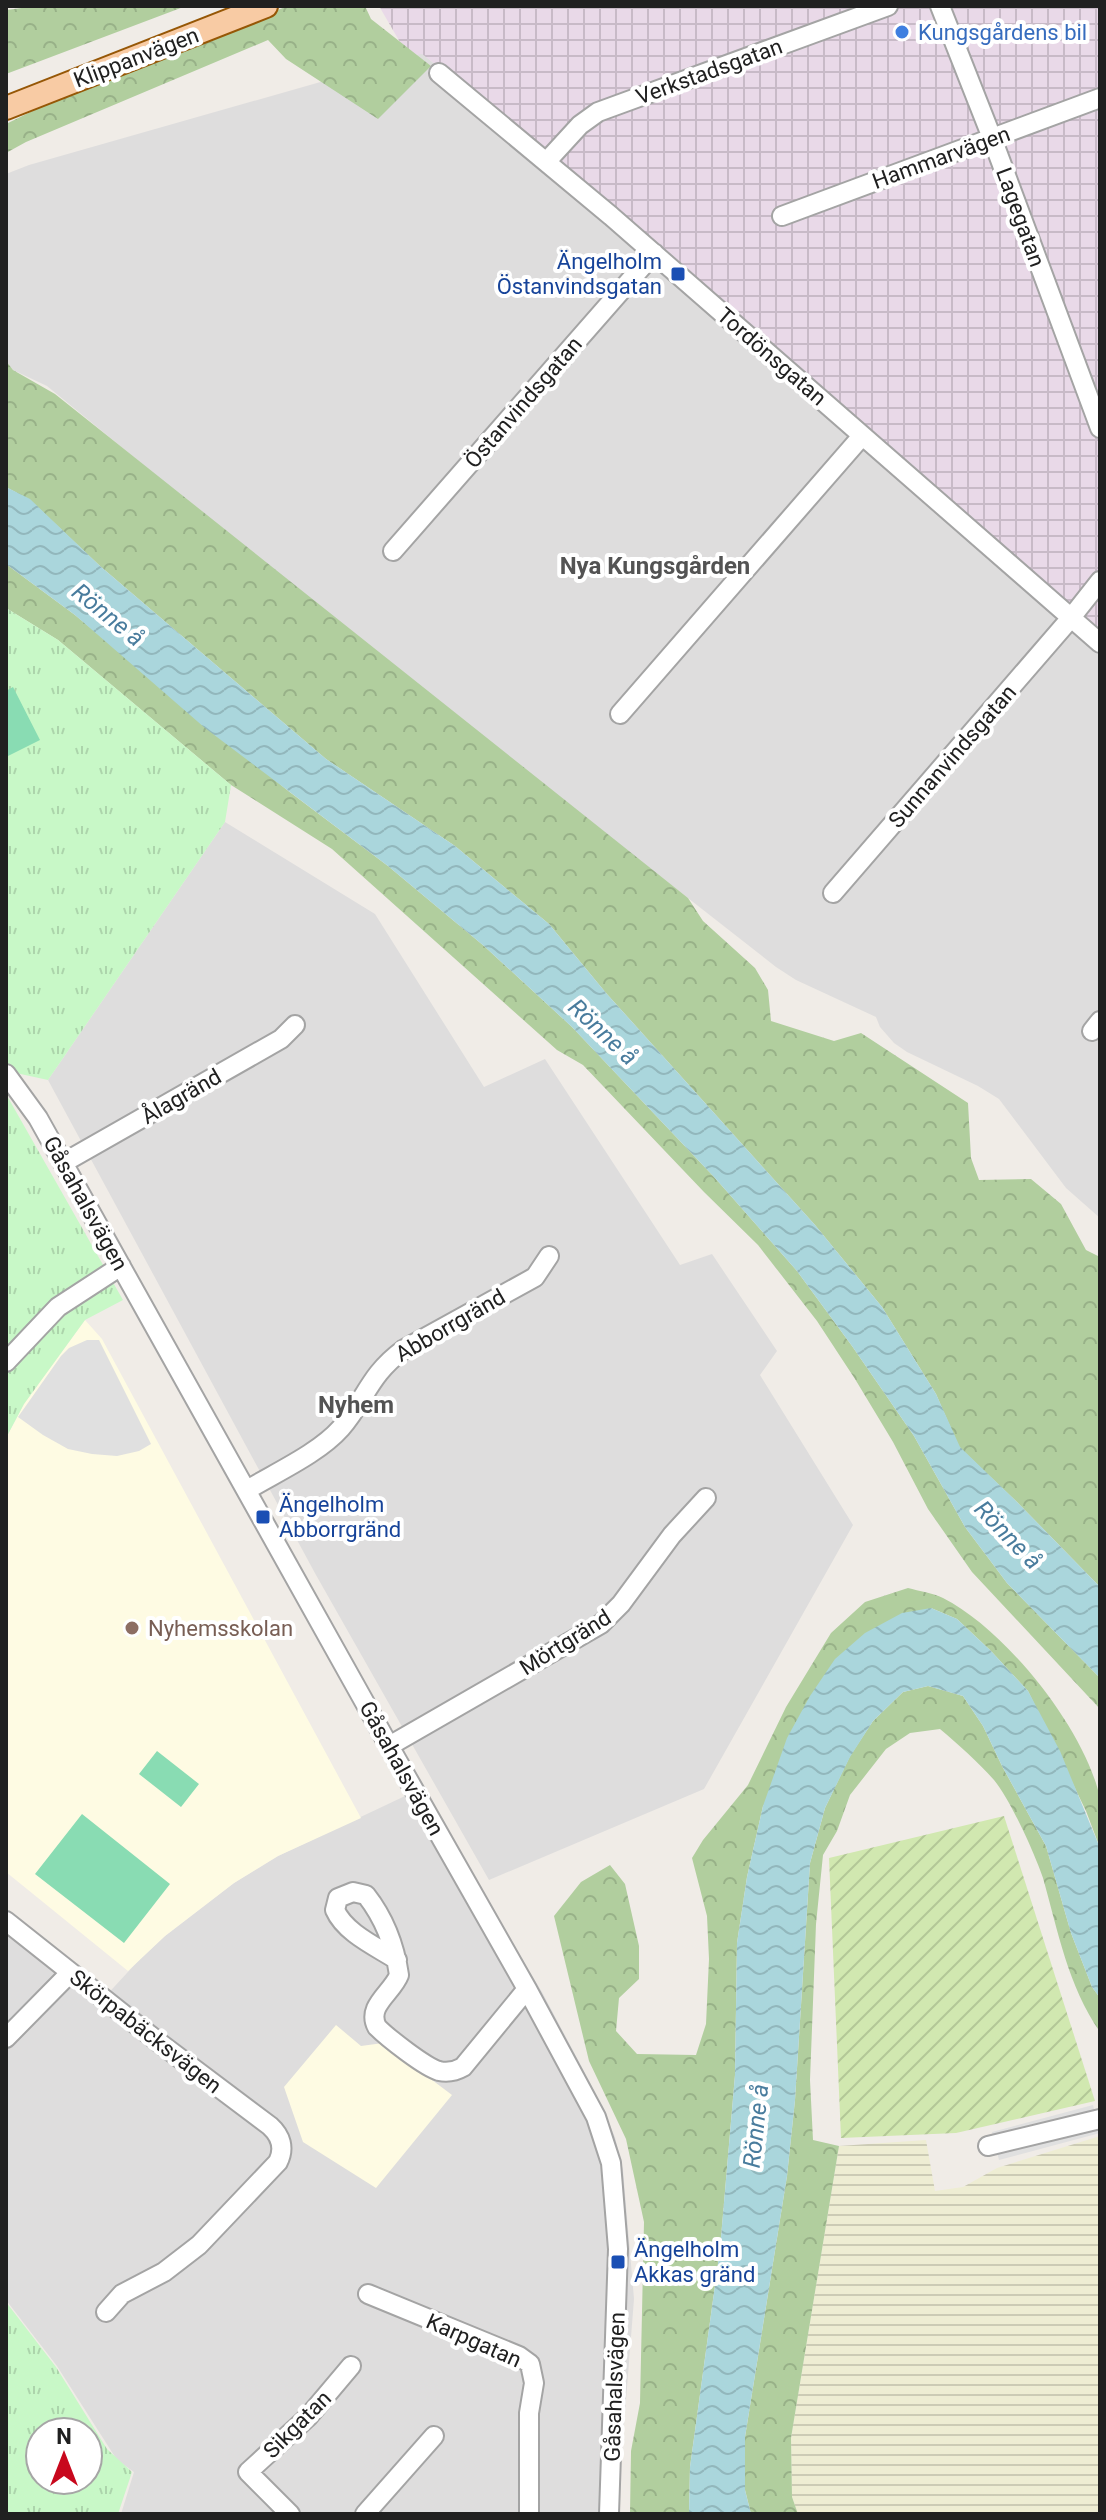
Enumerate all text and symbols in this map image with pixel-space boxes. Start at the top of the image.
place label: Kungsgårdens bil [918,20,1087,45]
street label: Klippanvägen [70,22,202,93]
marker: Kungsgårdens bil [893,23,911,41]
street label: Verkstadsgatan [633,33,786,110]
street label: Hammarvägen [869,121,1013,194]
street label: Lagegatan [991,164,1050,270]
place label: Ängelholm Östanvindsgatan [497,249,662,299]
marker: Ängelholm Östanvindsgatan [669,265,687,283]
street label: Tordönsgatan [712,302,831,410]
street label: Östanvindsgatan [460,332,587,473]
district label: Nya Kungsgården [560,552,750,580]
water label: Rönne å [66,578,150,652]
street label: Sunnanvindsgatan [884,680,1021,833]
water label: Rönne å [563,993,643,1071]
street label: Ålagränd [137,1063,225,1129]
street label: Gåsahalsvägen [38,1132,133,1275]
street label: Abborrgränd [391,1284,509,1367]
district label: Nyhem [318,1391,394,1419]
place label: Ängelholm Abborrgränd [279,1492,401,1542]
water label: Rönne å [969,1495,1047,1575]
marker: Ängelholm Abborrgränd [254,1508,272,1526]
street label: Mörtgränd [515,1605,616,1680]
place label: Nyhemsskolan [148,1616,293,1641]
marker: Nyhemsskolan [123,1619,141,1637]
street label: Gåsahalsvägen [354,1697,449,1840]
street label: Skörpabäcksvägen [65,1964,226,2098]
water label: Rönne å [738,2083,774,2169]
place label: Ängelholm Akkas gränd [634,2237,755,2287]
marker: Ängelholm Akkas gränd [609,2253,627,2271]
street label: Karpgatan [422,2308,525,2372]
street label: Gåsahalsvägen [599,2312,630,2462]
street label: Sikgatan [258,2385,336,2463]
north arrow [24,2416,104,2496]
text: N [56,2424,72,2449]

